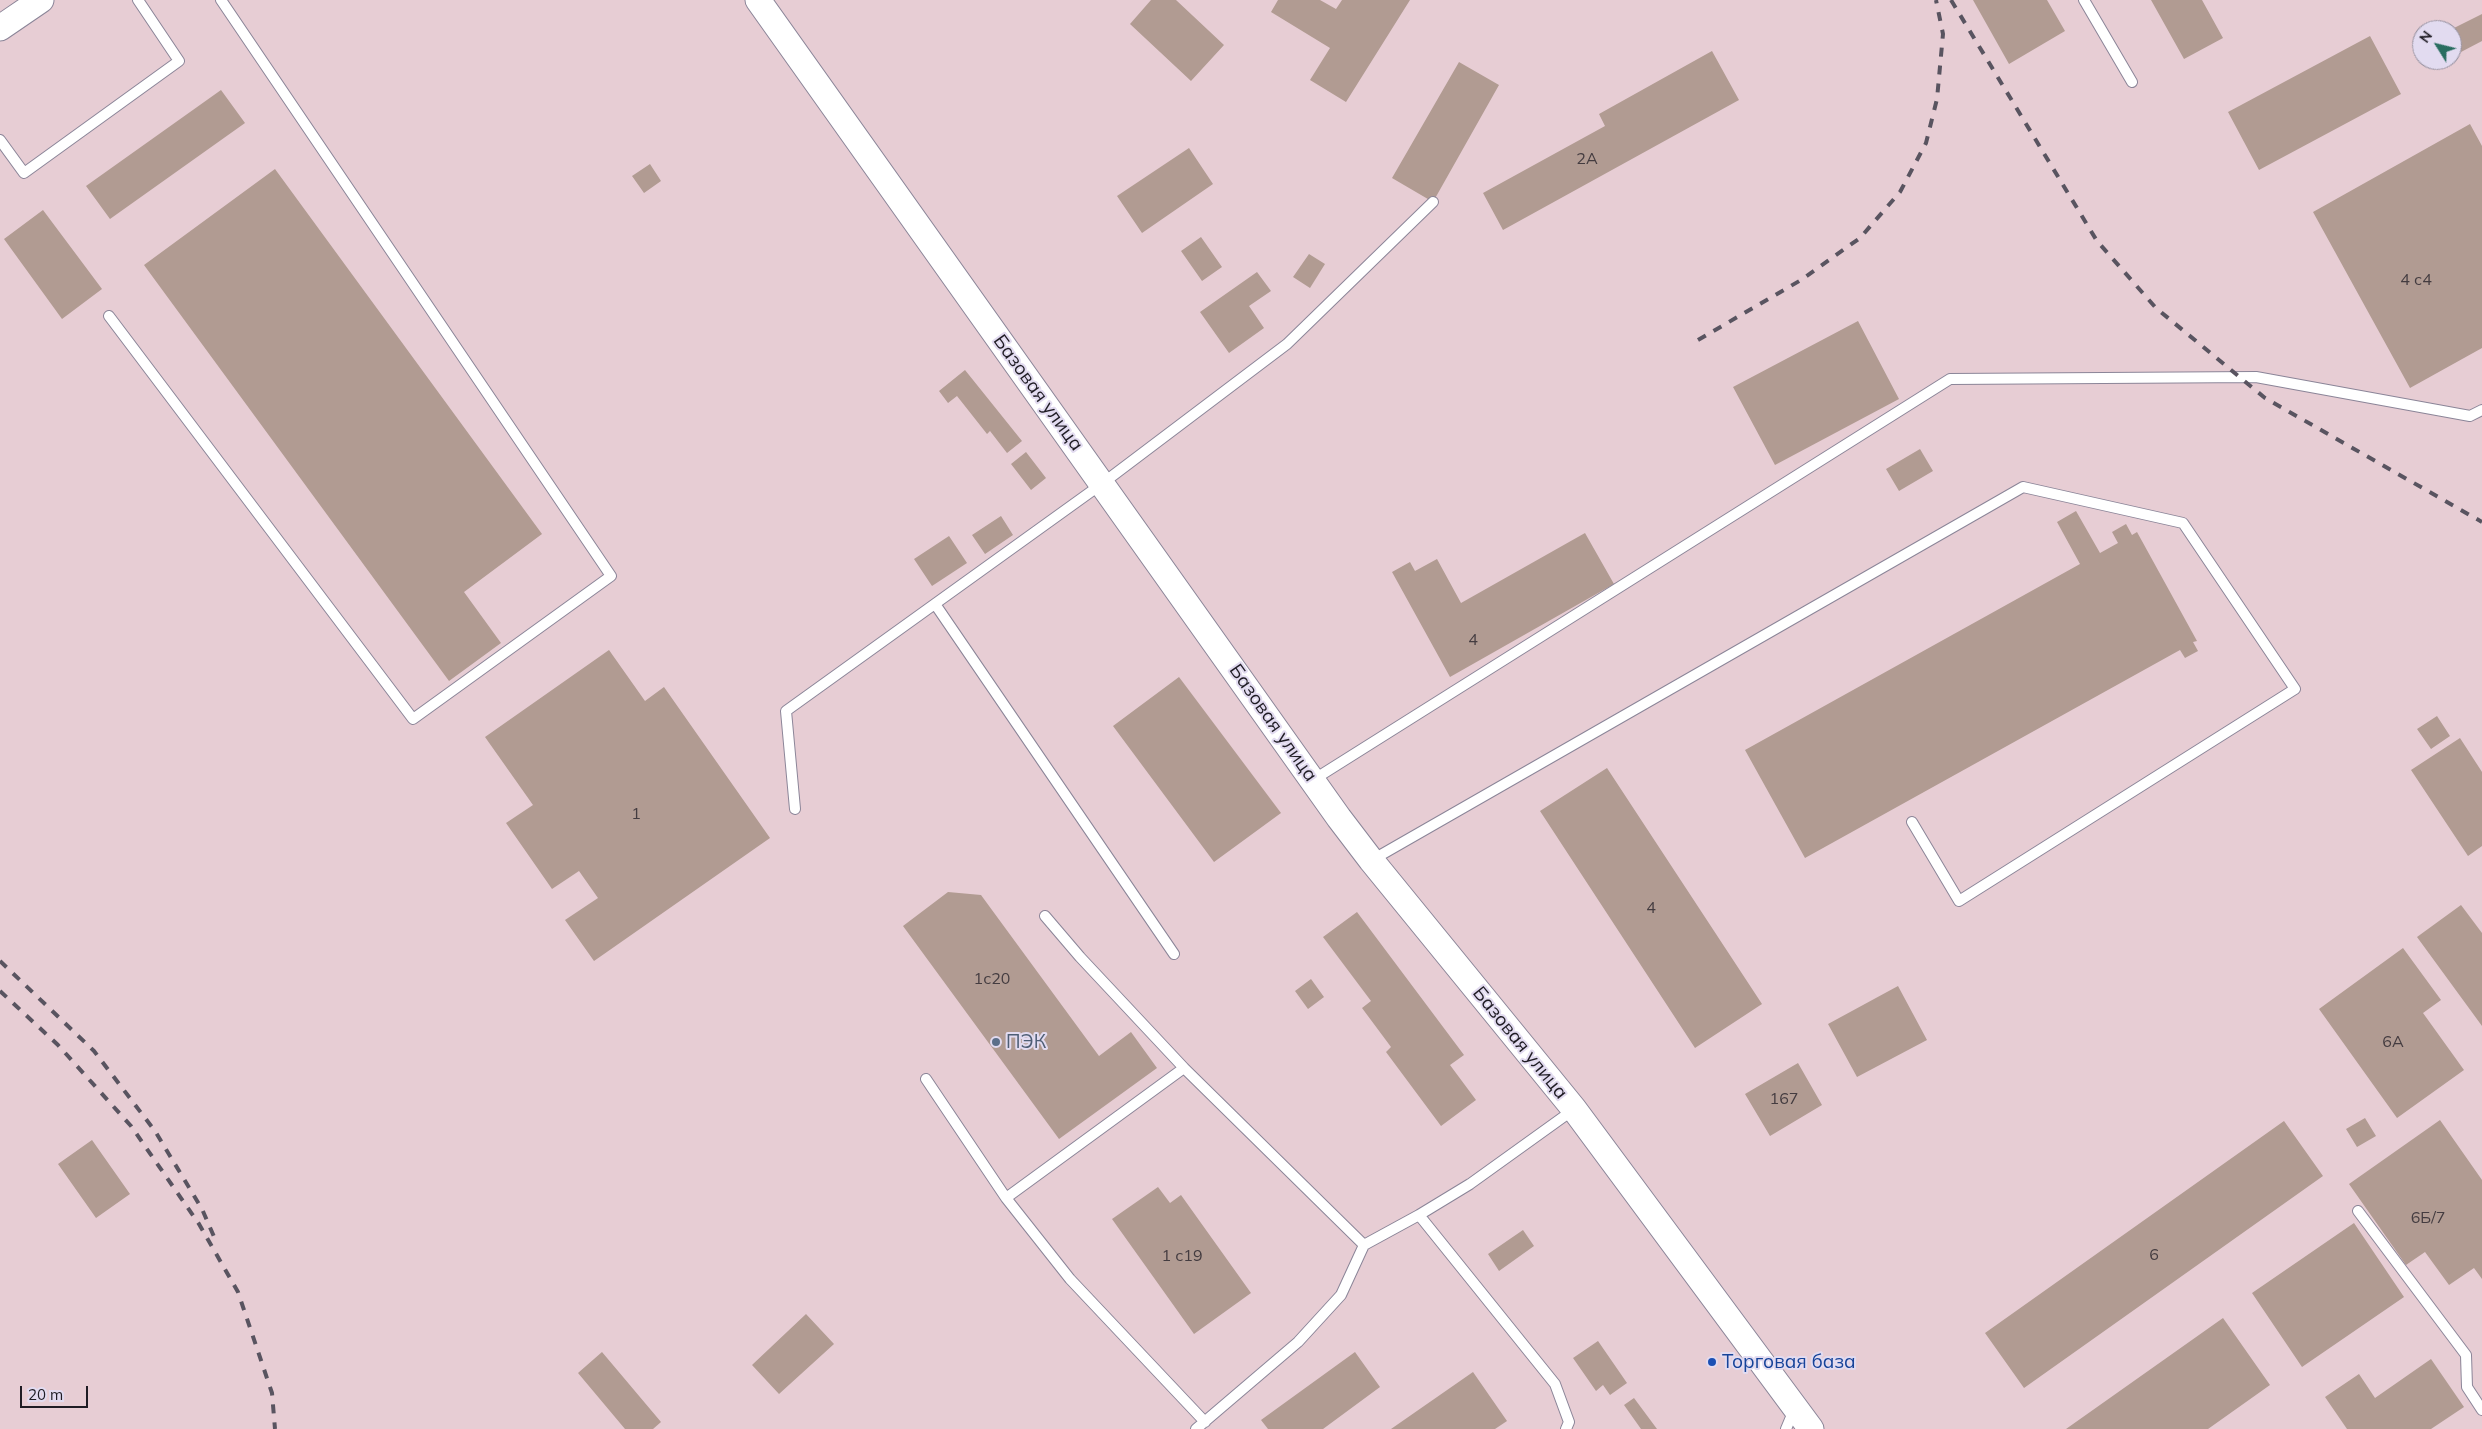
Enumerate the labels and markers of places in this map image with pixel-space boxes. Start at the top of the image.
place label: ПЭК [1006,1031,1046,1053]
marker: ПЭК [990,1036,1002,1048]
place label: Торговая база [1722,1351,1856,1373]
marker: Торговая база [1706,1356,1718,1368]

